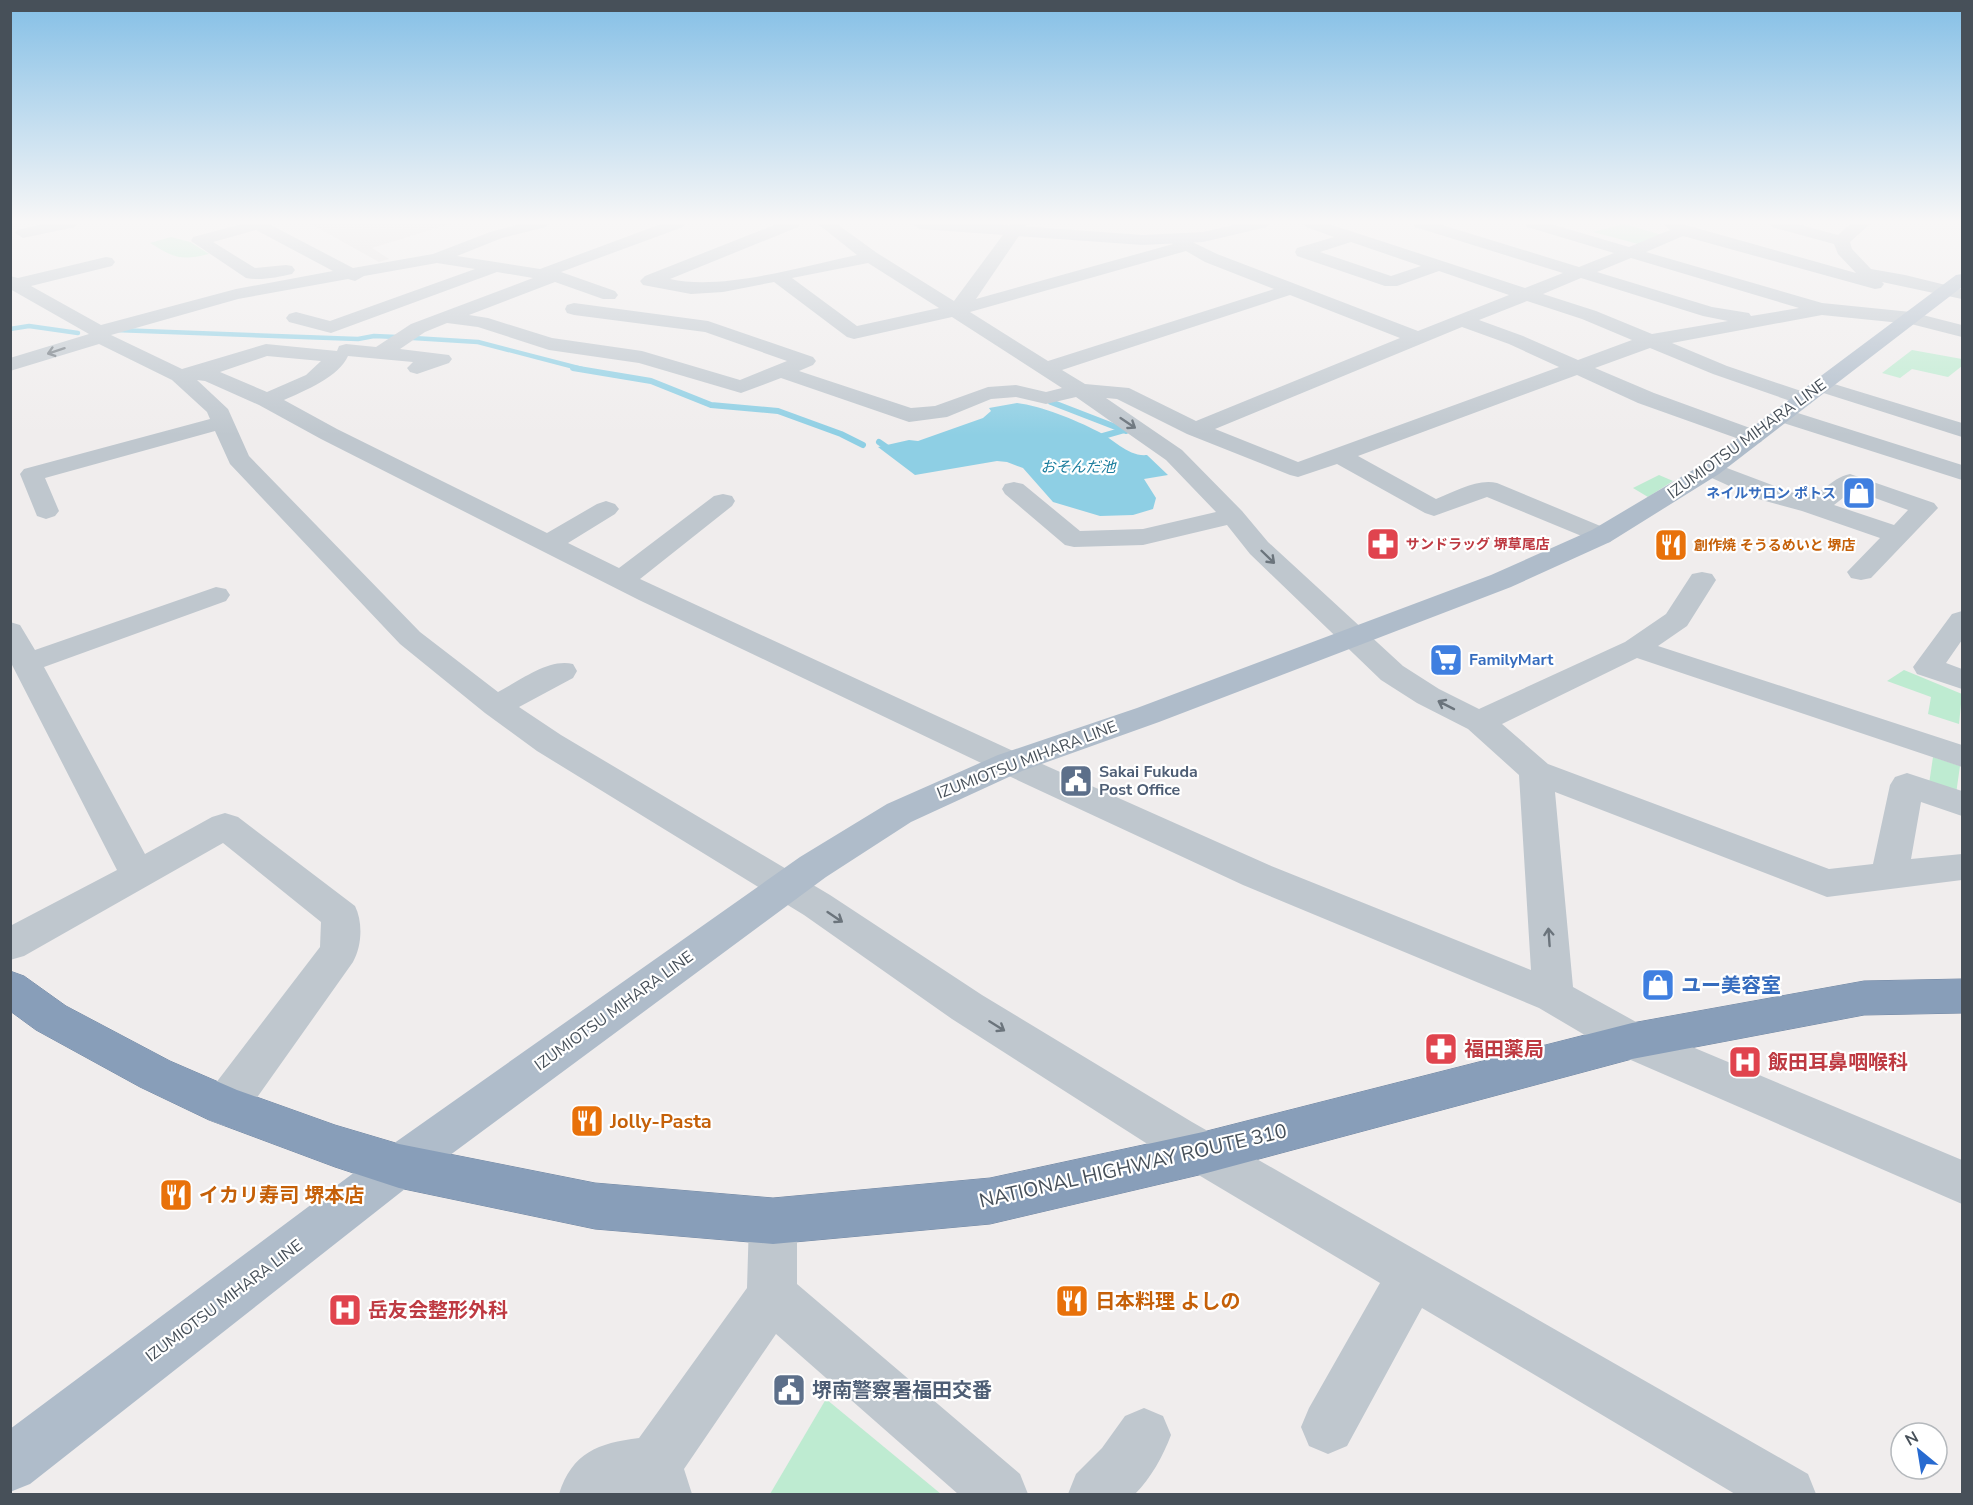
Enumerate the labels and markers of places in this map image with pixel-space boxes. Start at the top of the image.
shop icon: ネイルサロン ポトス [1841,475,1877,511]
place label: ネイルサロン ポトス [1706,484,1836,503]
pharmacy icon: サンドラッグ 堺草尾店 [1365,526,1401,562]
restaurant icon: 創作焼 そうるめいと 堺店 [1653,527,1689,563]
place label: サンドラッグ 堺草尾店 [1406,535,1550,554]
place label: 創作焼 そうるめいと 堺店 [1694,536,1856,555]
supermarket icon: FamilyMart [1428,642,1464,678]
place label: FamilyMart [1469,649,1554,671]
place label: Sakai Fukuda Post Office [1099,761,1198,801]
public building icon: Sakai Fukuda Post Office [1058,763,1094,799]
shop icon: ユー美容室 [1640,967,1676,1003]
place label: ユー美容室 [1681,972,1781,999]
pharmacy icon: 福田薬局 [1423,1031,1459,1067]
place label: 福田薬局 [1464,1036,1544,1063]
hospital icon: 飯田耳鼻咽喉科 [1727,1044,1763,1080]
place label: 飯田耳鼻咽喉科 [1768,1049,1908,1076]
restaurant icon: Jolly-Pasta [569,1103,605,1139]
place label: Jolly-Pasta [609,1108,712,1135]
restaurant icon: イカリ寿司 堺本店 [158,1177,194,1213]
place label: イカリ寿司 堺本店 [199,1182,364,1209]
restaurant icon: 日本料理 よしの [1054,1283,1090,1319]
place label: 日本料理 よしの [1095,1288,1240,1315]
hospital icon: 岳友会整形外科 [327,1292,363,1328]
place label: 岳友会整形外科 [368,1297,508,1324]
public building icon: 堺南警察署福田交番 [771,1372,807,1408]
place label: 堺南警察署福田交番 [812,1377,992,1404]

